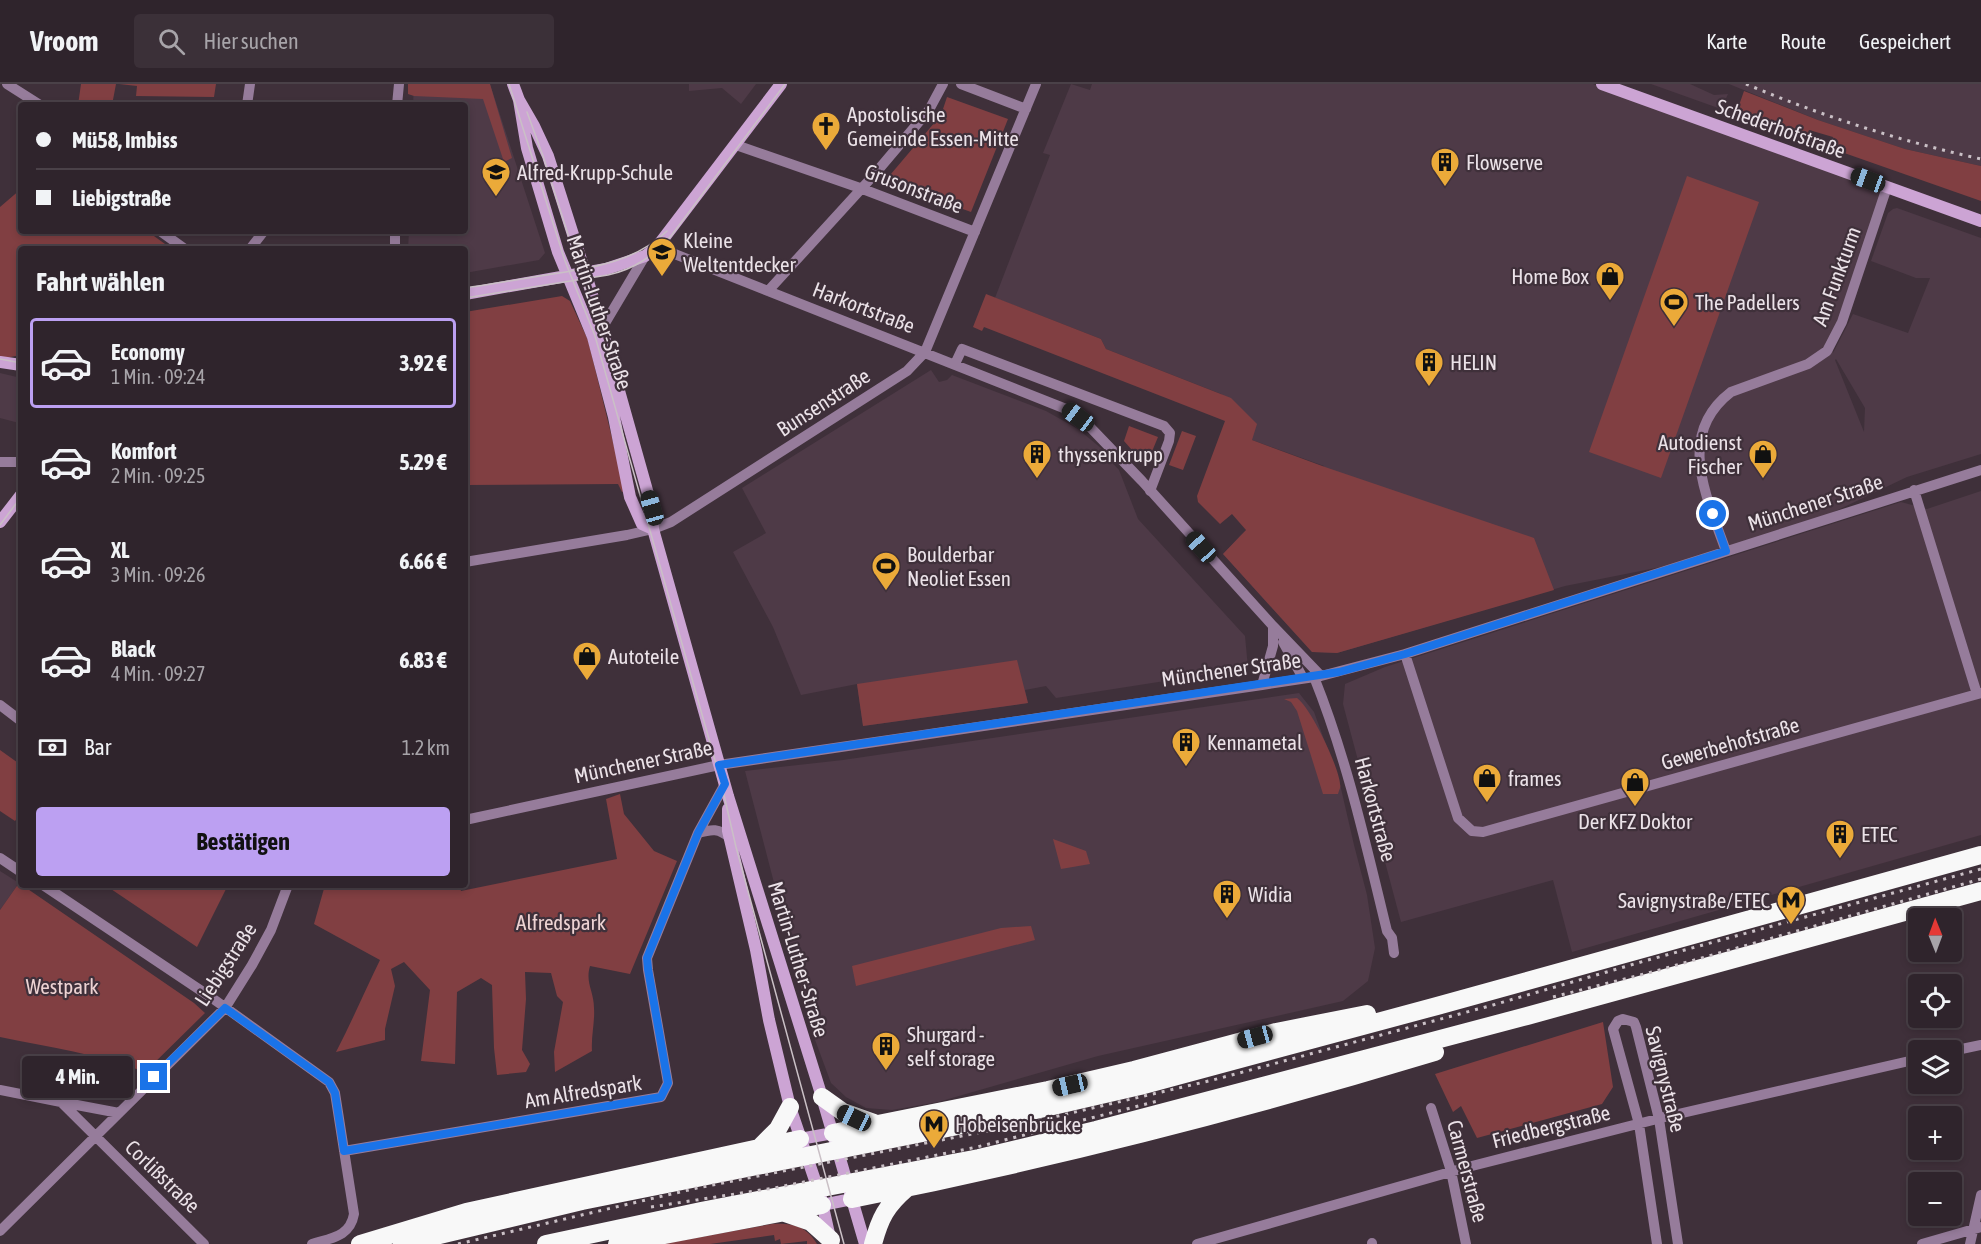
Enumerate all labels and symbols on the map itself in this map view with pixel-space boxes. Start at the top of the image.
street label: Schederhofstraße [1713,93,1849,163]
place label: Apostolische Gemeinde Essen-Mitte [847,102,1019,150]
church icon: Apostolische Gemeinde Essen-Mitte [810,110,842,152]
building icon: Flowserve [1429,146,1461,188]
place label: Flowserve [1466,150,1543,174]
school or university icon: Alfred-Krupp-Schule [480,156,512,198]
street label: Grusonstraße [861,158,967,218]
place label: Alfred-Krupp-Schule [517,160,673,184]
car [1848,165,1888,195]
street label: Am Funkturm [1807,223,1865,329]
place label: Kleine Weltentdecker [683,228,797,276]
street label: Martin-Luther-Straße [562,232,638,392]
school or university icon: Kleine Weltentdecker [646,236,678,278]
shop icon: Home Box [1594,260,1626,302]
place label: Home Box [1511,264,1590,288]
street label: Harkortstraße [810,277,918,337]
sports icon: The Padellers [1658,286,1690,328]
place label: The Padellers [1695,290,1800,314]
building icon: HELIN [1413,346,1445,388]
place label: HELIN [1450,350,1497,374]
street label: Bunsenstraße [772,363,874,441]
car [1058,399,1098,435]
place label: Autodienst Fischer [1658,430,1743,478]
building icon: thyssenkrupp [1021,438,1053,480]
shop icon: Autodienst Fischer [1747,438,1779,480]
place label: thyssenkrupp [1058,442,1163,466]
street label: Münchener Straße [1744,469,1886,535]
car [638,488,666,528]
route start [1699,500,1726,527]
car [1182,528,1220,566]
place label: Boulderbar Neoliet Essen [907,542,1011,590]
sports icon: Boulderbar Neoliet Essen [870,550,902,592]
shop icon: Autoteile [571,640,603,682]
place label: Autoteile [608,644,679,668]
street label: Münchener Straße [1160,647,1302,691]
street label: Gewerbehofstraße [1658,712,1802,774]
building icon: Kennametal [1170,726,1202,768]
place label: Kennametal [1207,730,1303,754]
street label: Münchener Straße [572,735,714,787]
street label: Harkortstraße [1351,754,1401,864]
shop icon: frames [1471,762,1503,804]
place label: frames [1508,766,1561,790]
shop icon: Der KFZ Doktor [1619,766,1651,808]
place label: Der KFZ Doktor [1578,809,1693,833]
building icon: ETEC [1824,818,1856,860]
place label: ETEC [1861,822,1898,846]
street label: Martin-Luther-Straße [764,878,834,1040]
building icon: Widia [1211,878,1243,920]
place label: Widia [1248,882,1293,906]
metro station icon: Savignystraße/ETEC [1775,884,1807,926]
place label: Savignystraße/ETEC [1618,888,1771,912]
north arrow [1908,908,1962,962]
park label: Alfredspark [516,910,606,934]
street label: Liebigstraße [189,918,261,1010]
park label: Westpark [26,974,98,998]
place label: Shurgard - self storage [907,1022,995,1070]
car [1235,1024,1275,1050]
street label: Savignystraße [1641,1024,1691,1134]
building icon: Shurgard - self storage [870,1030,902,1072]
callout: 4 Min. [22,1056,133,1098]
route end [140,1063,167,1090]
street label: Am Alfredspark [523,1070,643,1112]
car [1050,1072,1090,1098]
street label: Friedbergstraße [1489,1100,1613,1152]
car [834,1102,874,1134]
metro station icon: Hobeisenbrücke [918,1108,950,1150]
place label: Hobeisenbrücke [955,1112,1081,1136]
street label: Carmerstraße [1443,1117,1493,1225]
street label: Corlißstraße [121,1135,205,1217]

